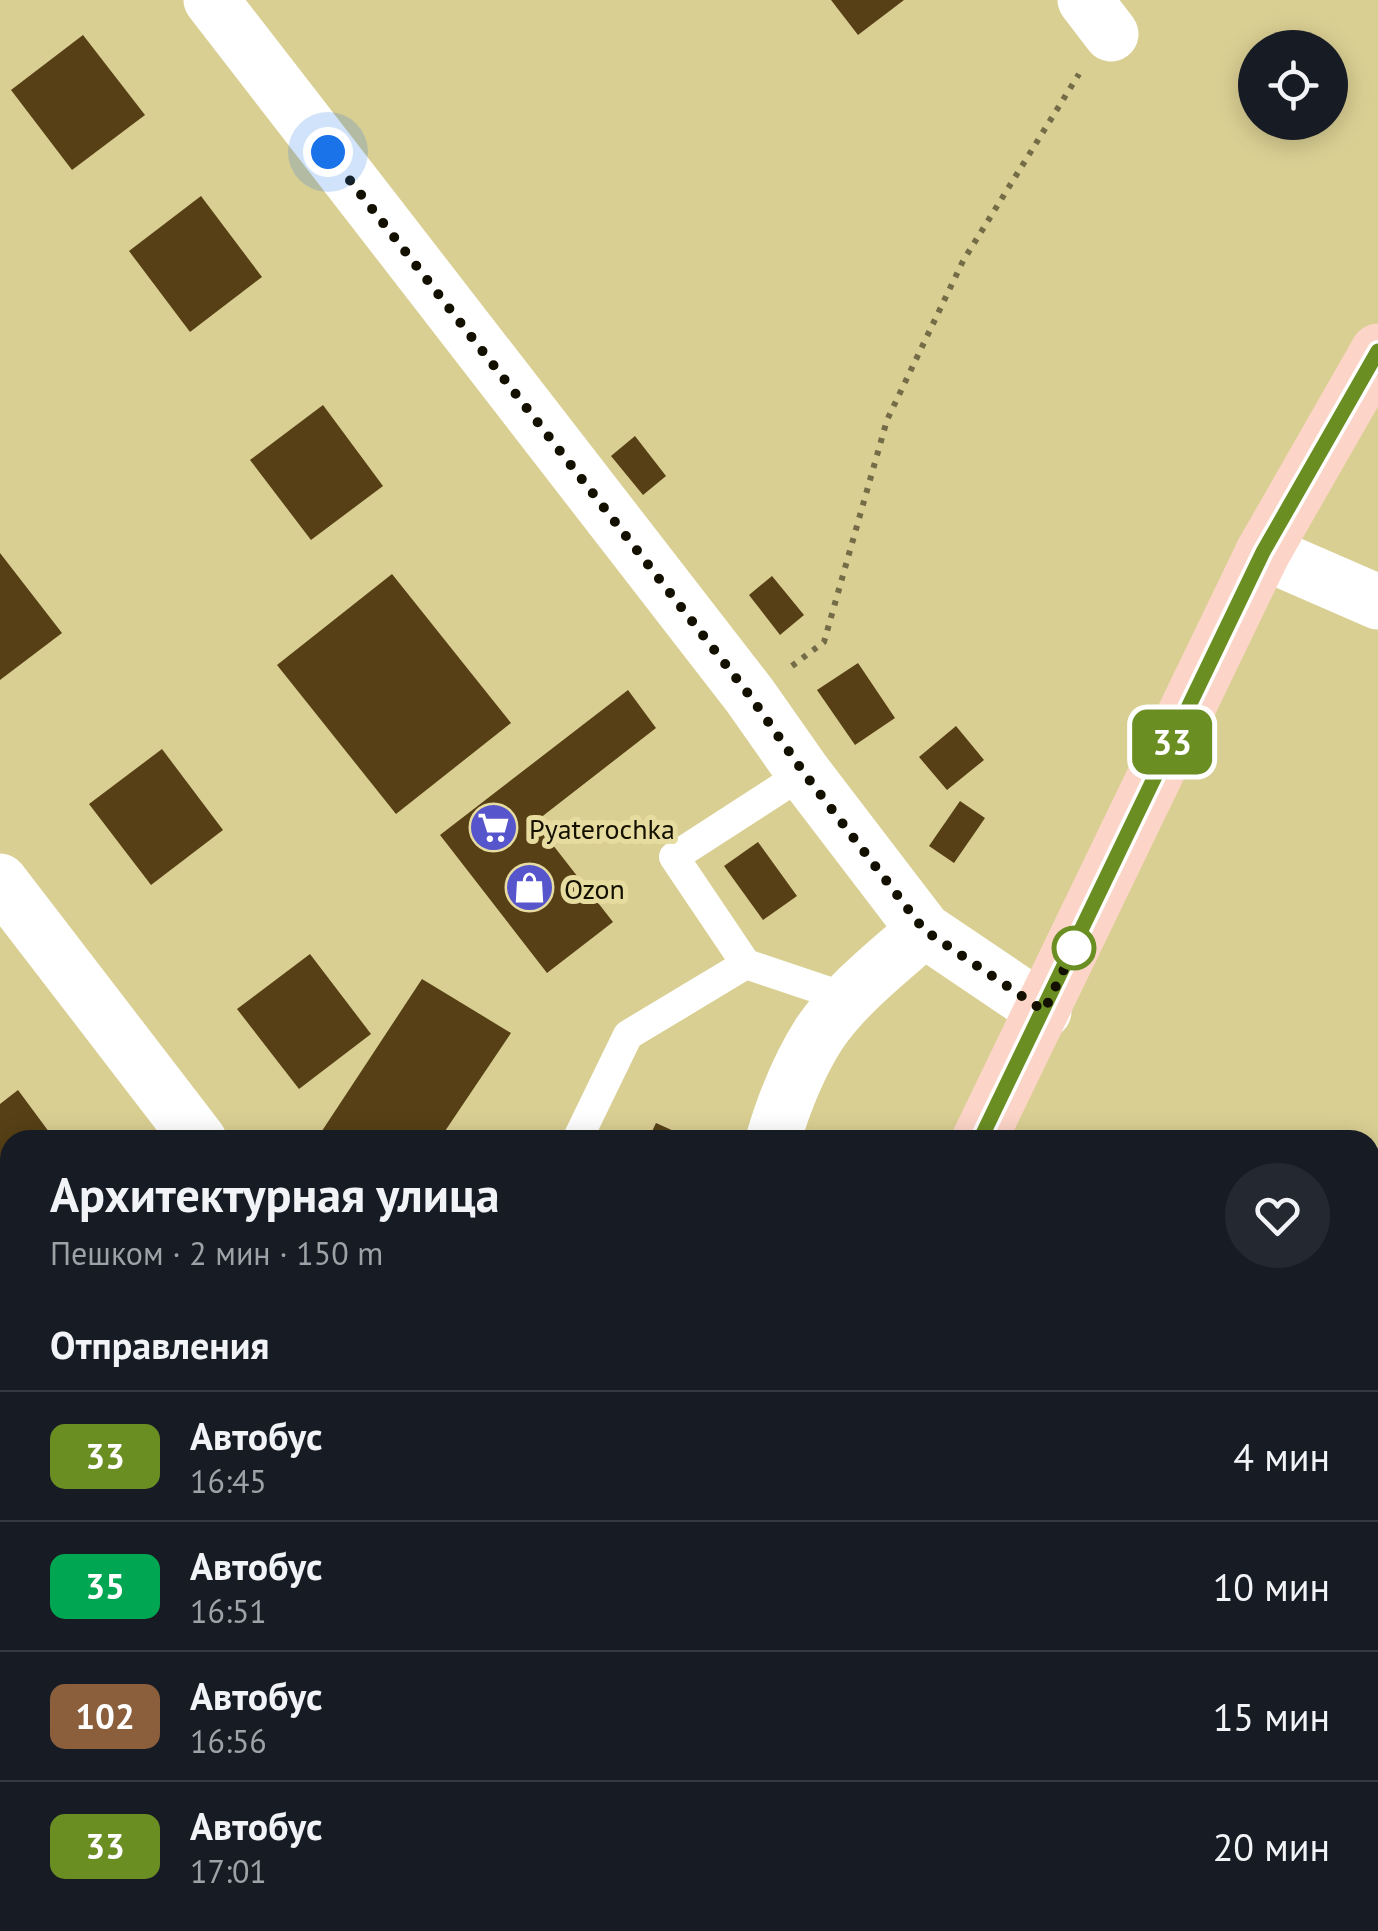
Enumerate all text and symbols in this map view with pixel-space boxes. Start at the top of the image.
map controls [1238,30,1348,140]
button: locate [1238,30,1348,140]
your location [303,127,353,177]
line badge: 33 [1127,710,1217,774]
text: 33 [1152,719,1192,765]
supermarket icon: Pyaterochka [468,802,520,854]
place label: Pyaterochka [529,810,675,847]
shop icon: Ozon [503,862,555,914]
place label: Ozon [564,870,625,907]
unlabelled marker [1053,927,1095,969]
text: Архитектурная улица [50,1163,500,1225]
button: heart [1225,1163,1330,1268]
text: Пешком · 2 мин · 150 m [50,1232,383,1274]
text: Отправления [50,1320,270,1369]
text: Автобус [190,1411,323,1460]
text: 4 мин [1233,1432,1330,1481]
text: 33 [85,1433,125,1479]
text: 16:45 [190,1460,267,1502]
text: Автобус [190,1541,323,1590]
text: 10 мин [1213,1562,1330,1611]
text: 35 [85,1563,125,1609]
text: 16:51 [190,1590,267,1632]
text: Автобус [190,1671,323,1720]
text: 15 мин [1213,1692,1330,1741]
text: 102 [75,1693,135,1739]
text: 16:56 [190,1720,267,1762]
text: Автобус [190,1801,323,1850]
text: 20 мин [1213,1822,1330,1871]
text: 33 [85,1823,125,1869]
text: 17:01 [190,1850,267,1892]

